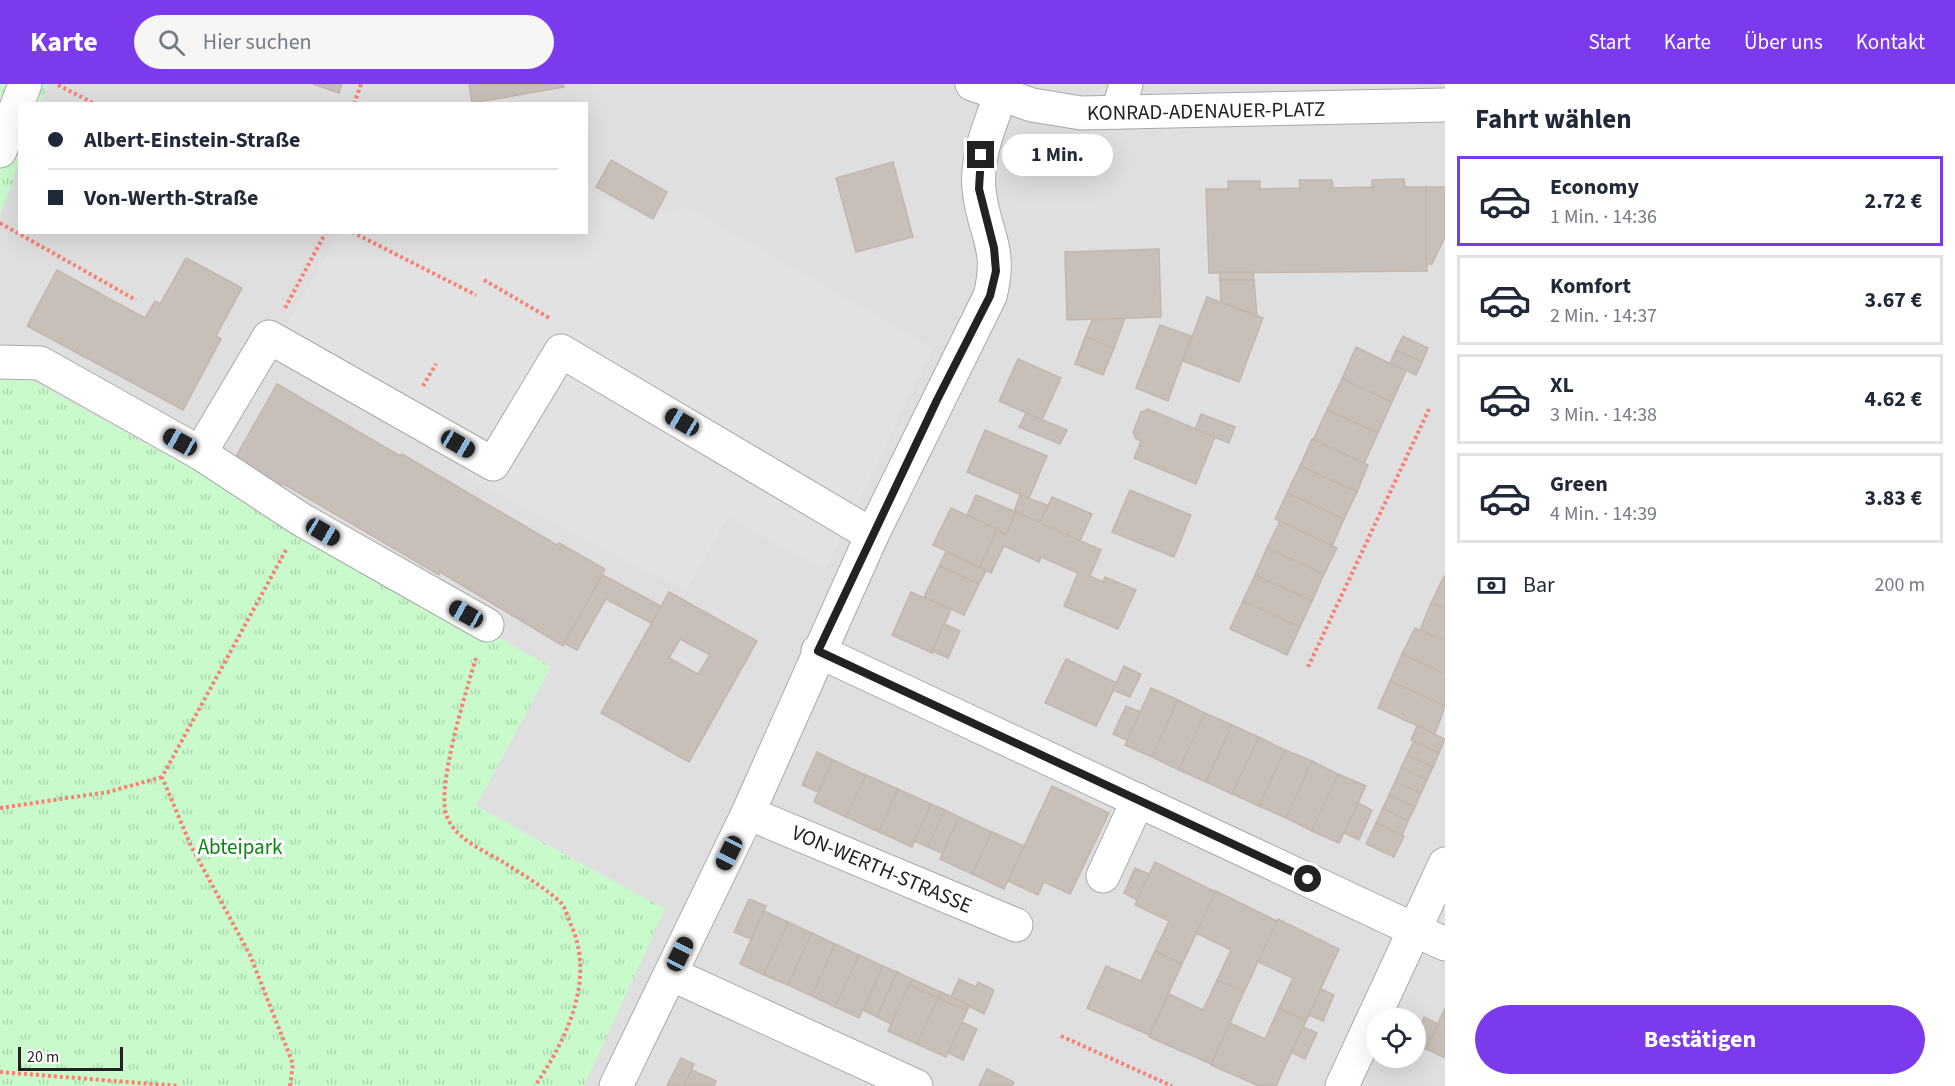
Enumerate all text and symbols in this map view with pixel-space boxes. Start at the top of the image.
search box [134,15,554,69]
text: Karte [30,22,98,62]
icon: search [155,26,188,59]
text: Hier suchen [203,26,312,58]
text: Start [1588,27,1631,57]
text: Karte [1664,27,1711,57]
text: Über uns [1744,27,1823,57]
text: Kontakt [1856,27,1925,57]
street label: KONRAD-ADENAUER-PLATZ [1087,94,1325,128]
text: Fahrt wählen [1475,100,1632,139]
text: Albert-Einstein-Straße [84,124,300,156]
callout: 1 Min. [1002,134,1113,176]
route end [967,141,994,168]
text: 1 Min. [1031,141,1084,169]
text: Economy [1550,171,1639,203]
icon: car [1478,174,1532,228]
text: Von-Werth-Straße [84,182,259,214]
text: 2.72 € [1865,185,1922,217]
text: 1 Min. · 14:36 [1550,203,1657,231]
text: Komfort [1550,270,1631,302]
icon: car [1478,273,1532,327]
text: 3.67 € [1865,284,1922,316]
text: 2 Min. · 14:37 [1550,302,1657,330]
text: XL [1550,369,1574,401]
icon: car [1478,372,1532,426]
text: 4.62 € [1865,383,1922,415]
text: 3 Min. · 14:38 [1550,401,1657,429]
car [662,405,702,439]
car [160,425,200,459]
car [438,427,478,461]
text: Green [1550,468,1608,500]
icon: car [1478,471,1532,525]
text: 3.83 € [1865,482,1922,514]
text: 4 Min. · 14:39 [1550,500,1657,528]
car [303,515,343,549]
icon: cash [1475,569,1508,602]
text: Bar [1523,569,1555,601]
text: 200 m [1875,571,1925,599]
car [446,597,486,631]
street label: VON-WERTH-STRASSE [787,817,977,921]
park label: Abteipark [198,832,283,862]
car [713,833,745,873]
route start [1294,865,1321,892]
car [664,934,696,974]
button: Bestätigen [1475,1005,1925,1074]
map controls [1366,1008,1426,1068]
button: locate [1366,1008,1426,1068]
scale bar [18,1044,123,1072]
text: 20 m [27,1046,59,1068]

